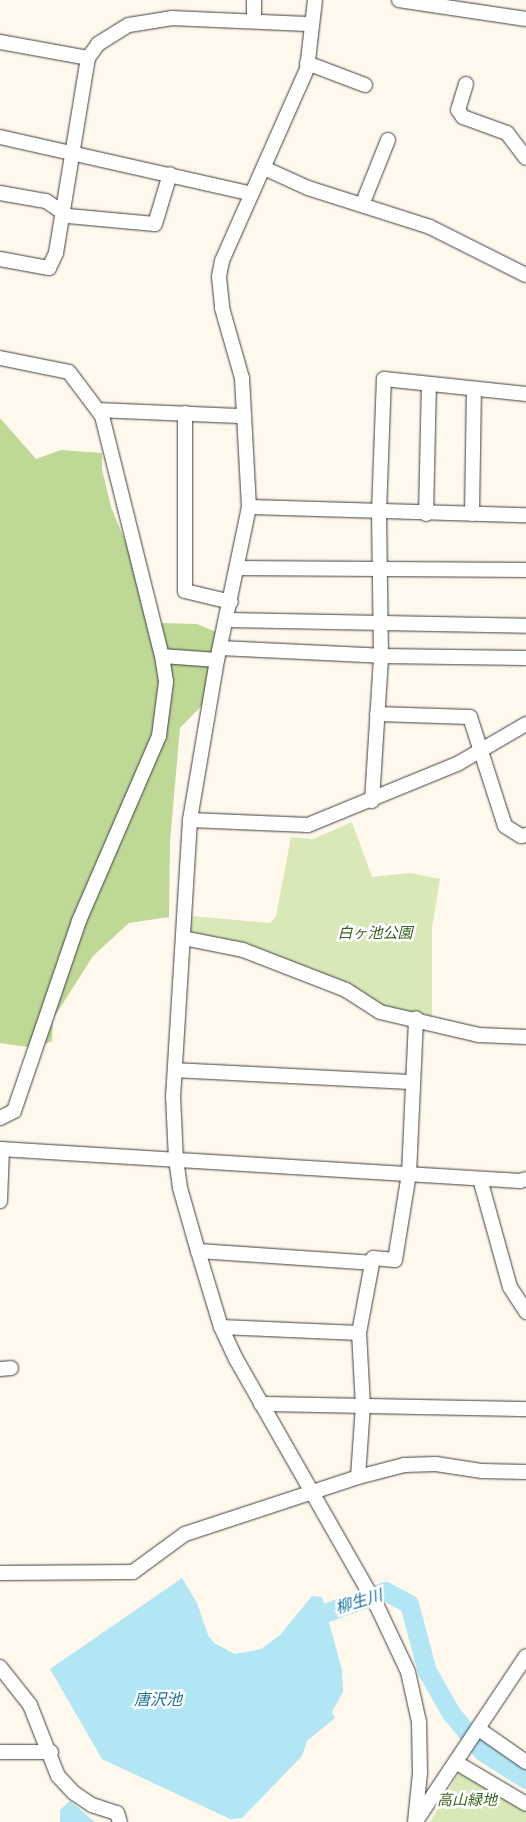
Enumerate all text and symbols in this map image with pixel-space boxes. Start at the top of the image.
park label: 白ヶ池公園 [338,925,412,943]
water label: 柳生川 [333,1586,385,1618]
water label: 唐沢池 [134,1690,182,1710]
park label: 高山緑地 [437,1792,497,1810]

